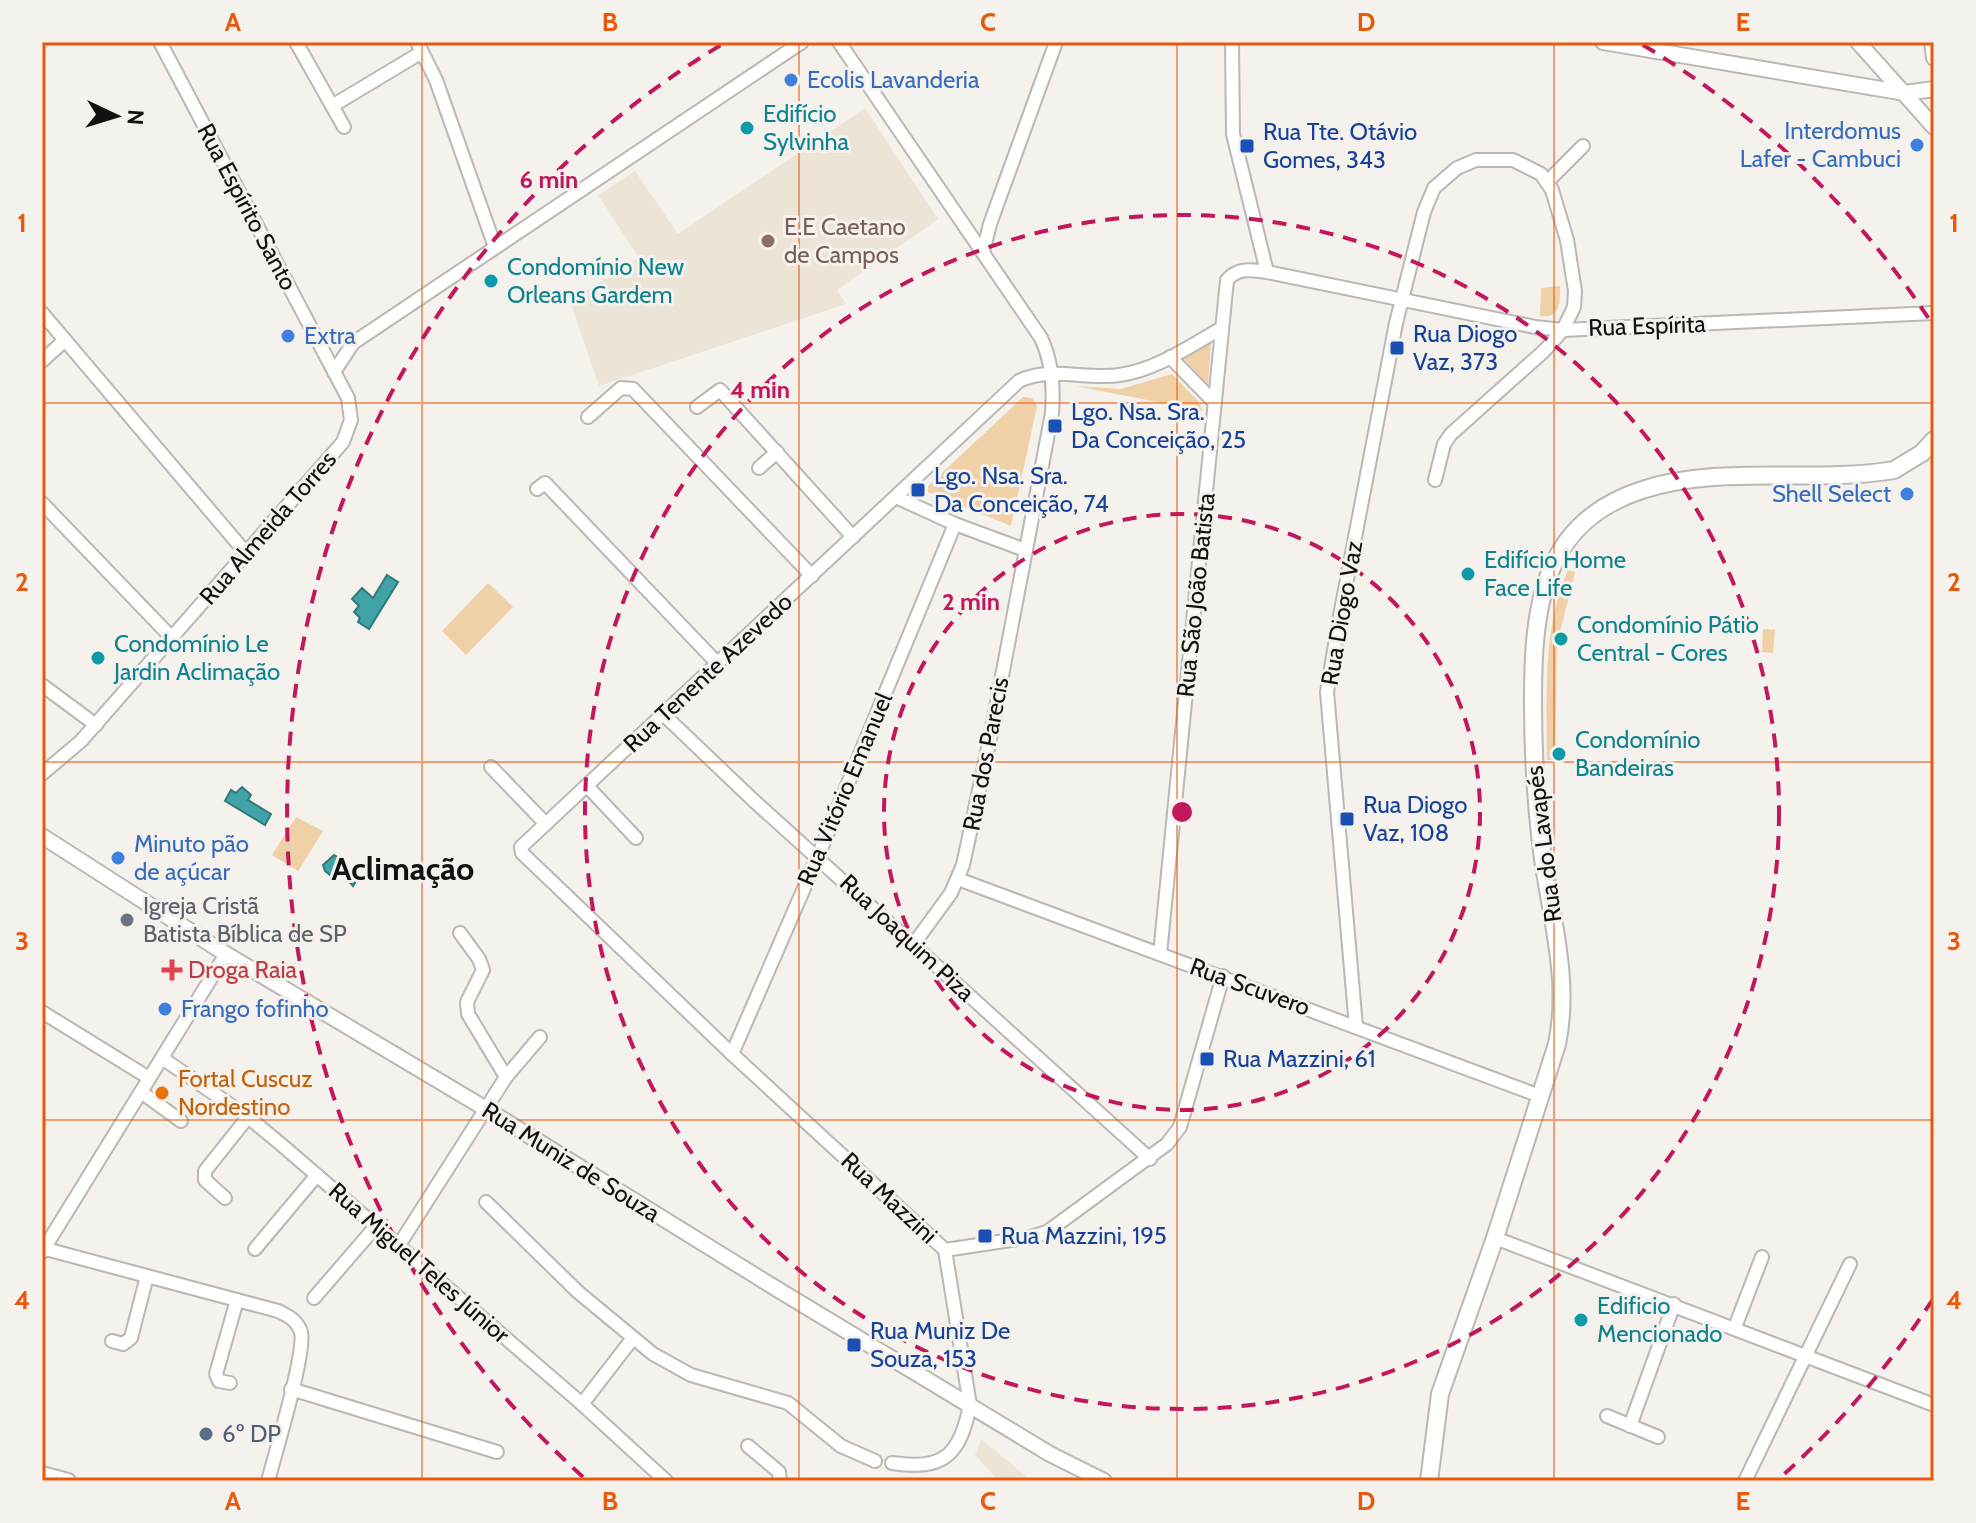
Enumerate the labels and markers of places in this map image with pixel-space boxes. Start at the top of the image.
place label: Ecolis Lavanderia [807,65,980,94]
marker: Ecolis Lavanderia [782,71,800,89]
place label: Edifício Sylvinha [763,99,850,156]
place label: Interdomus Lafer - Cambuci [1740,116,1901,173]
place label: Rua Tte. Otávio Gomes, 343 [1263,117,1417,174]
marker: Edifício Sylvinha [738,119,756,137]
marker: Interdomus Lafer - Cambuci [1908,136,1926,154]
marker: Rua Tte. Otávio Gomes, 343 [1238,137,1256,155]
place label: E.E Caetano de Campos [784,212,906,269]
marker: E.E Caetano de Campos [759,232,777,250]
place label: Condomínio New Orleans Gardem [507,252,685,309]
marker: Condomínio New Orleans Gardem [482,272,500,290]
place label: Rua Diogo Vaz, 373 [1413,319,1517,376]
place label: Extra [304,321,356,350]
marker: Extra [279,327,297,345]
marker: Rua Diogo Vaz, 373 [1388,339,1406,357]
place label: Lgo. Nsa. Sra. Da Conceição, 25 [1071,397,1246,454]
marker: Lgo. Nsa. Sra. Da Conceição, 25 [1046,417,1064,435]
place label: Lgo. Nsa. Sra. Da Conceição, 74 [934,461,1109,518]
place label: Shell Select [1772,479,1891,508]
marker: Lgo. Nsa. Sra. Da Conceição, 74 [909,481,927,499]
marker: Shell Select [1898,485,1916,503]
place label: Edifício Home Face Life [1484,545,1626,602]
marker: Edifício Home Face Life [1459,565,1477,583]
place label: Condomínio Pátio Central - Cores [1577,610,1759,667]
place label: Condomínio Le Jardin Aclimação [113,629,280,686]
marker: Condomínio Pátio Central - Cores [1552,630,1570,648]
marker: Condomínio Le Jardin Aclimação [89,649,107,667]
place label: Condomínio Bandeiras [1575,725,1700,782]
marker: Condomínio Bandeiras [1550,745,1568,763]
place label: Rua Diogo Vaz, 108 [1363,790,1467,847]
centre of rings [1168,798,1196,826]
marker: Rua Diogo Vaz, 108 [1338,810,1356,828]
place label: Minuto pão de açúcar [134,829,249,886]
marker: Minuto pão de açúcar [109,849,127,867]
place label: Igreja Cristã Batista Bíblica de SP [143,891,347,948]
marker: Igreja Cristã Batista Bíblica de SP [118,911,136,929]
place label: Droga Raia [188,955,298,984]
marker: Droga Raia [163,961,181,979]
place label: Frango fofinho [181,994,329,1023]
marker: Frango fofinho [156,1000,174,1018]
place label: Rua Mazzini, 61 [1223,1044,1376,1073]
marker: Rua Mazzini, 61 [1198,1050,1216,1068]
place label: Fortal Cuscuz Nordestino [178,1064,313,1121]
marker: Fortal Cuscuz Nordestino [153,1084,171,1102]
place label: Rua Mazzini, 195 [1001,1221,1167,1250]
marker: Rua Mazzini, 195 [976,1227,994,1245]
place label: Edificio Mencionado [1597,1291,1723,1348]
marker: Edificio Mencionado [1572,1311,1590,1329]
place label: Rua Muniz De Souza, 153 [870,1316,1010,1373]
marker: Rua Muniz De Souza, 153 [845,1336,863,1354]
place label: 6º DP [222,1419,281,1448]
marker: 6º DP [197,1425,215,1443]

